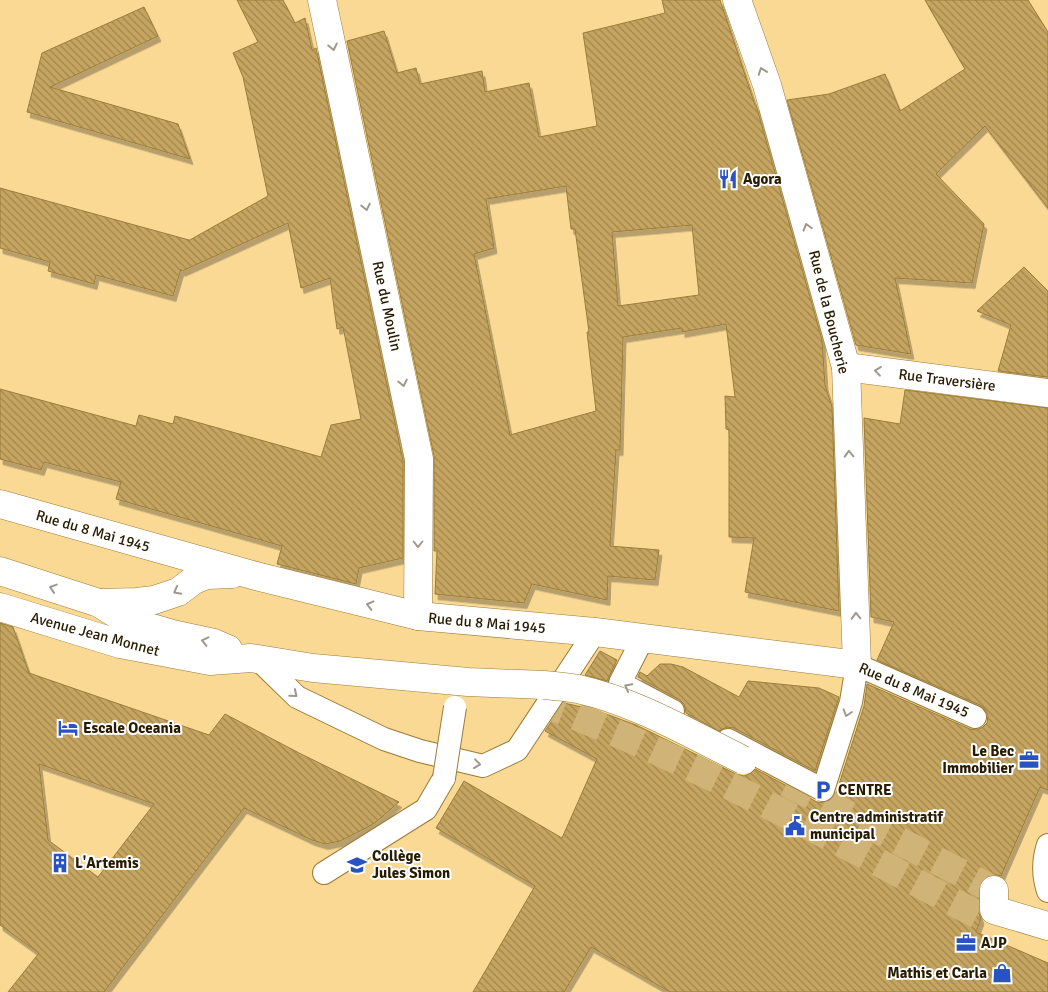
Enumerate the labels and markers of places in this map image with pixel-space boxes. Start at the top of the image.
restaurant icon: Agora [717,168,739,190]
place label: Agora [743,170,782,188]
hotel icon: Escale Oceania [57,717,79,739]
place label: Escale Oceania [83,719,181,737]
place label: Le Bec Immobilier [942,742,1014,777]
office icon: Le Bec Immobilier [1018,749,1040,771]
parking icon: CENTRE [812,779,834,801]
place label: CENTRE [838,781,892,799]
place label: Centre administratif municipal [810,808,944,843]
public building icon: Centre administratif municipal [784,815,806,837]
place label: Collège Jules Simon [372,847,450,882]
building icon: L'Artemis [49,852,71,874]
place label: L'Artemis [75,854,139,872]
school or university icon: Collège Jules Simon [346,854,368,876]
office icon: AJP [955,932,977,954]
place label: AJP [981,934,1007,952]
shop icon: Mathis et Carla [991,962,1013,984]
place label: Mathis et Carla [887,964,987,982]

